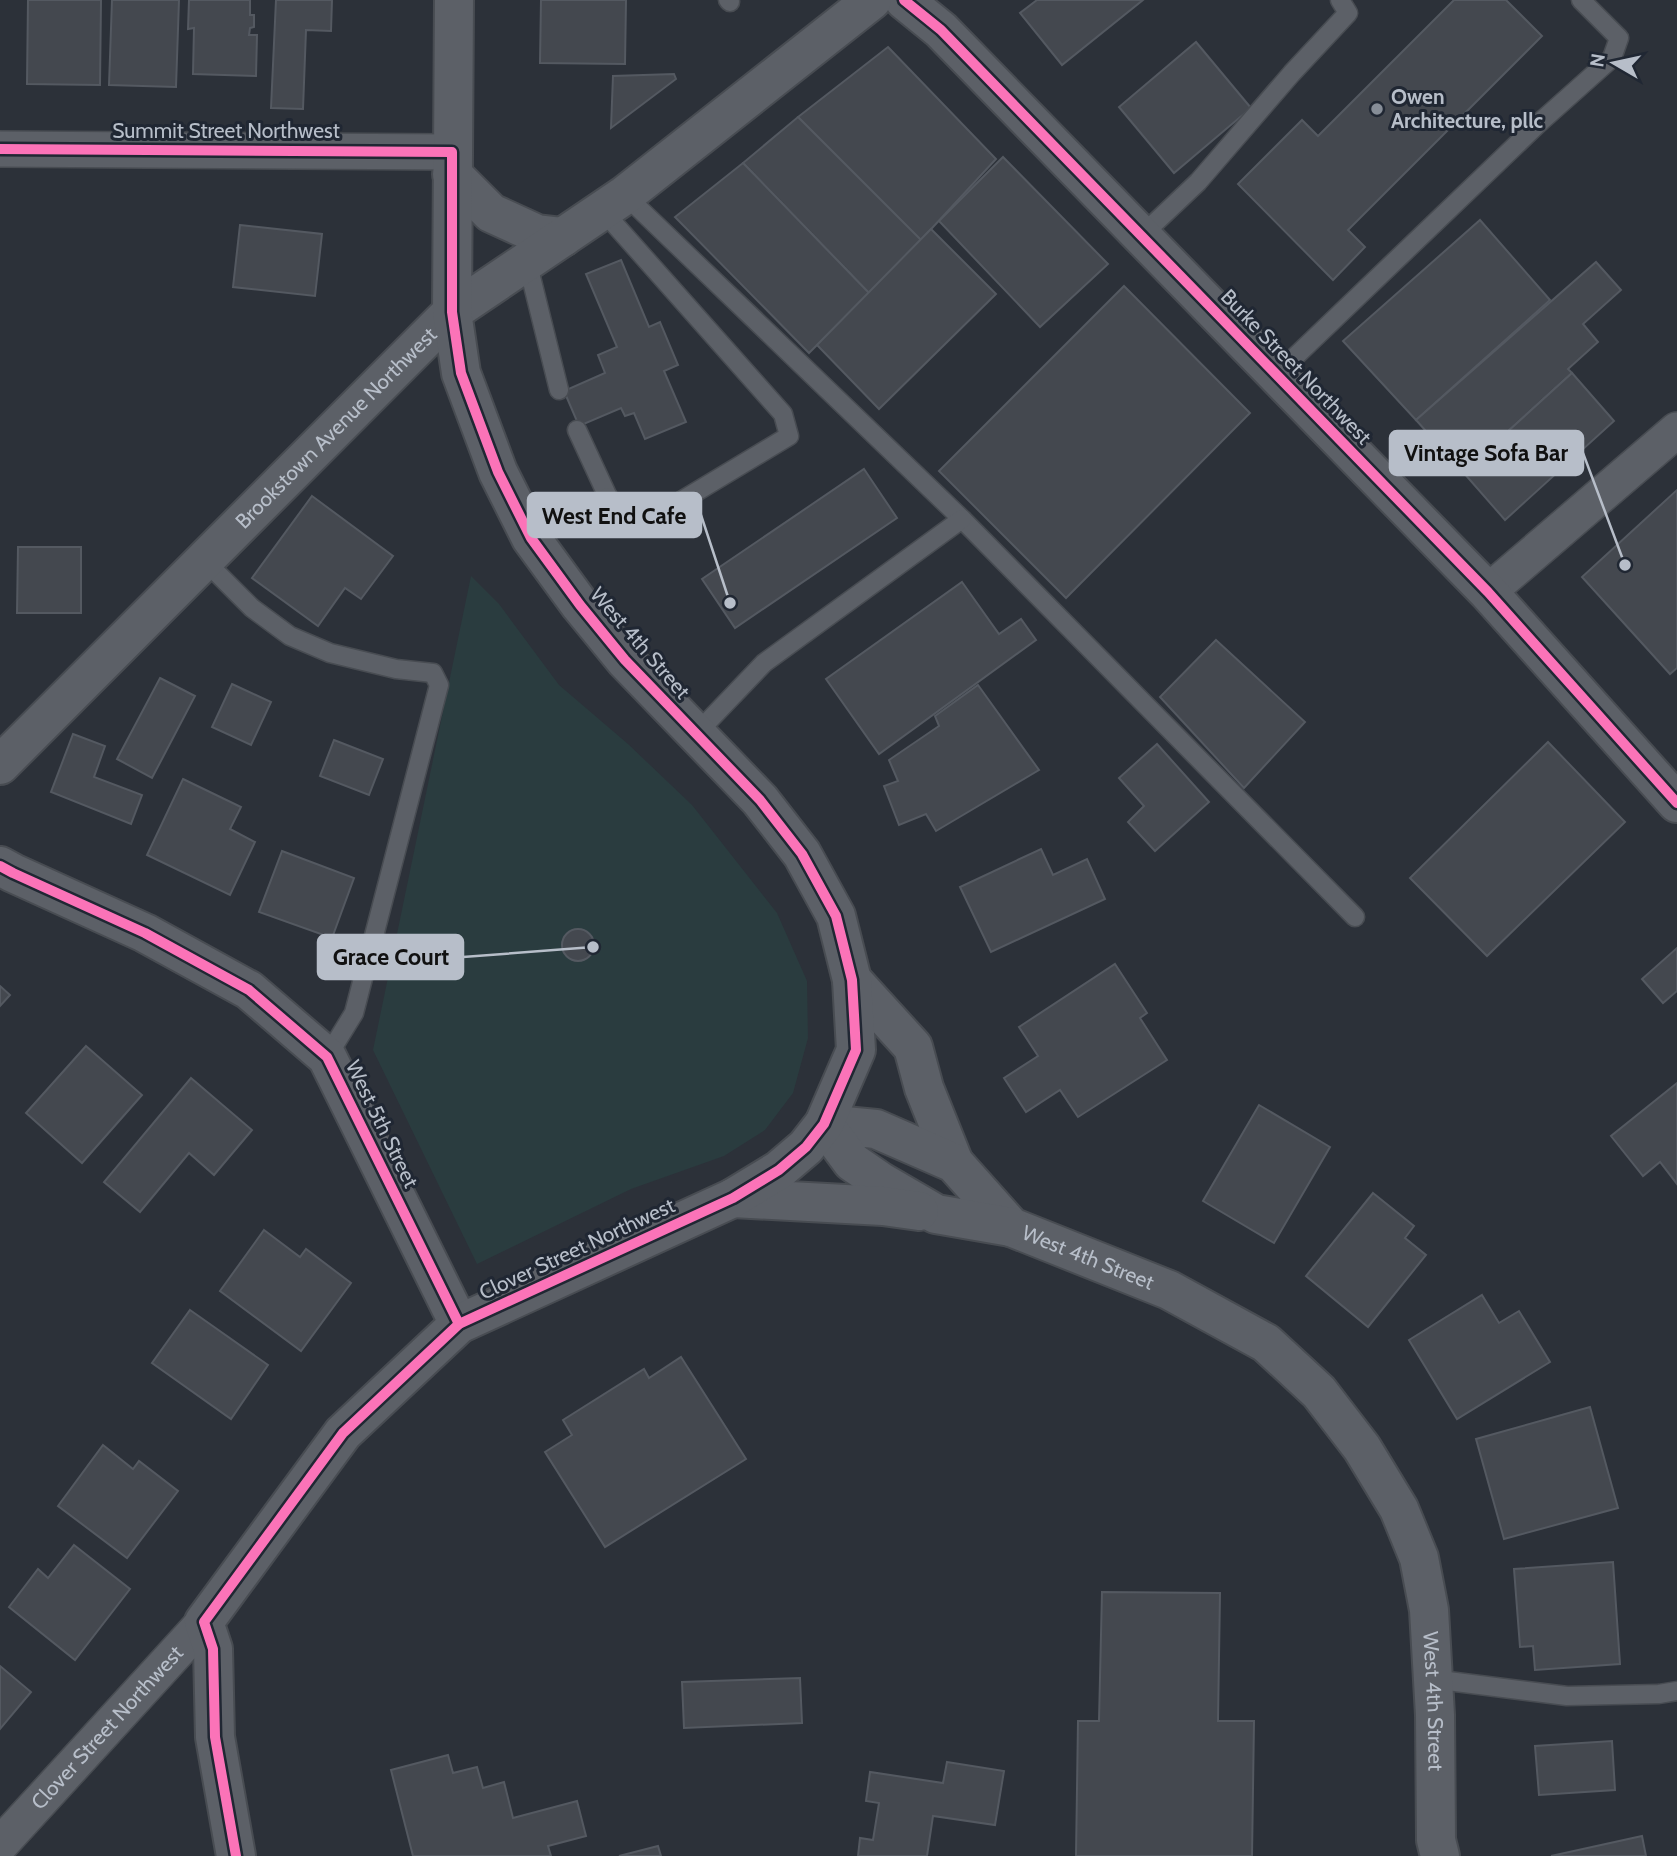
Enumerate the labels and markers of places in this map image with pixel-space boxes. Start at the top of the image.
place label: Owen Architecture, pllc [1391,84,1544,133]
marker: Owen Architecture, pllc [1369,101,1385,117]
callout: Vintage Sofa Bar [1390,431,1583,475]
callout: West End Cafe [528,493,701,537]
callout: Grace Court [318,935,463,979]

